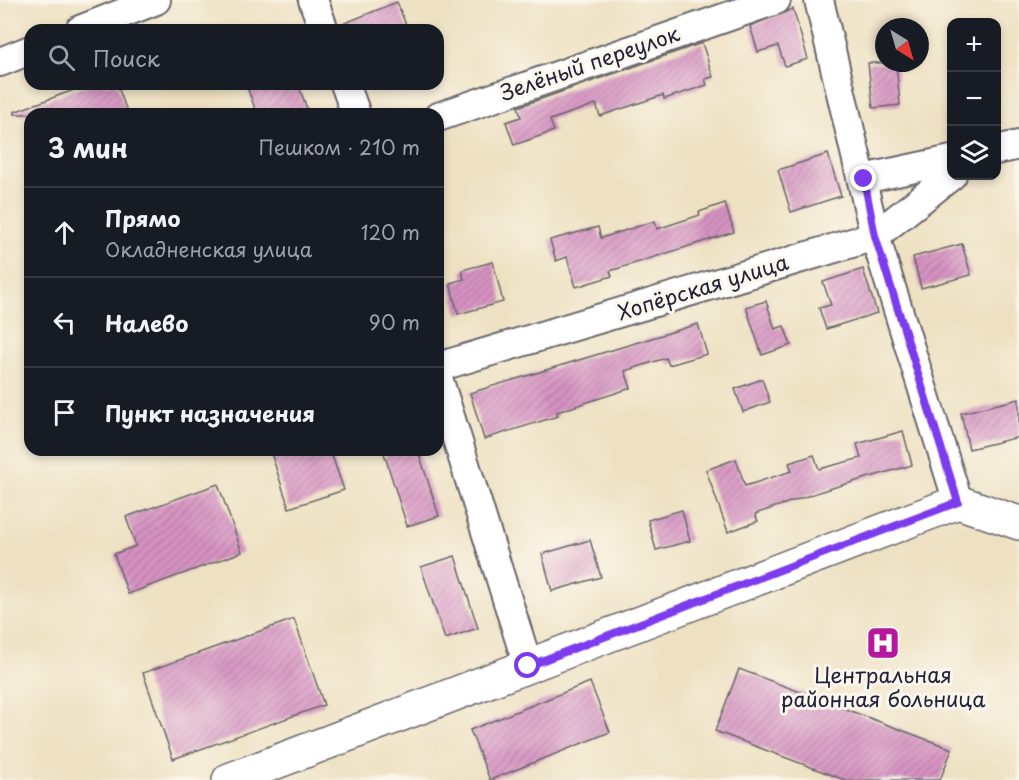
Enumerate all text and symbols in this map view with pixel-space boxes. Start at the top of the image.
street label: Зелёный переулок [495,16,684,108]
north arrow [875,18,929,72]
map controls [947,18,1001,180]
button: + [947,18,1001,72]
search box [24,24,444,90]
icon: search [45,41,78,74]
text: Поиск [93,41,160,74]
button: − [947,72,1001,126]
button: layers [947,126,1001,180]
text: 3 мин [48,128,128,167]
text: Пешком · 210 m [259,132,420,162]
route end [850,165,876,191]
text: Прямо [105,201,180,234]
icon: ahead [48,216,81,249]
text: 120 m [361,217,420,247]
text: Окладненская улица [105,234,312,264]
street label: Хопёрская улица [613,245,793,327]
icon: left [48,306,81,339]
text: Налево [105,306,188,339]
text: 90 m [369,307,420,337]
icon: arrive [48,396,81,429]
text: Пункт назначения [105,396,315,429]
hospital icon: Центральная районная больница [865,625,901,661]
route start [514,652,540,678]
place label: Центральная районная больница [781,658,986,714]

